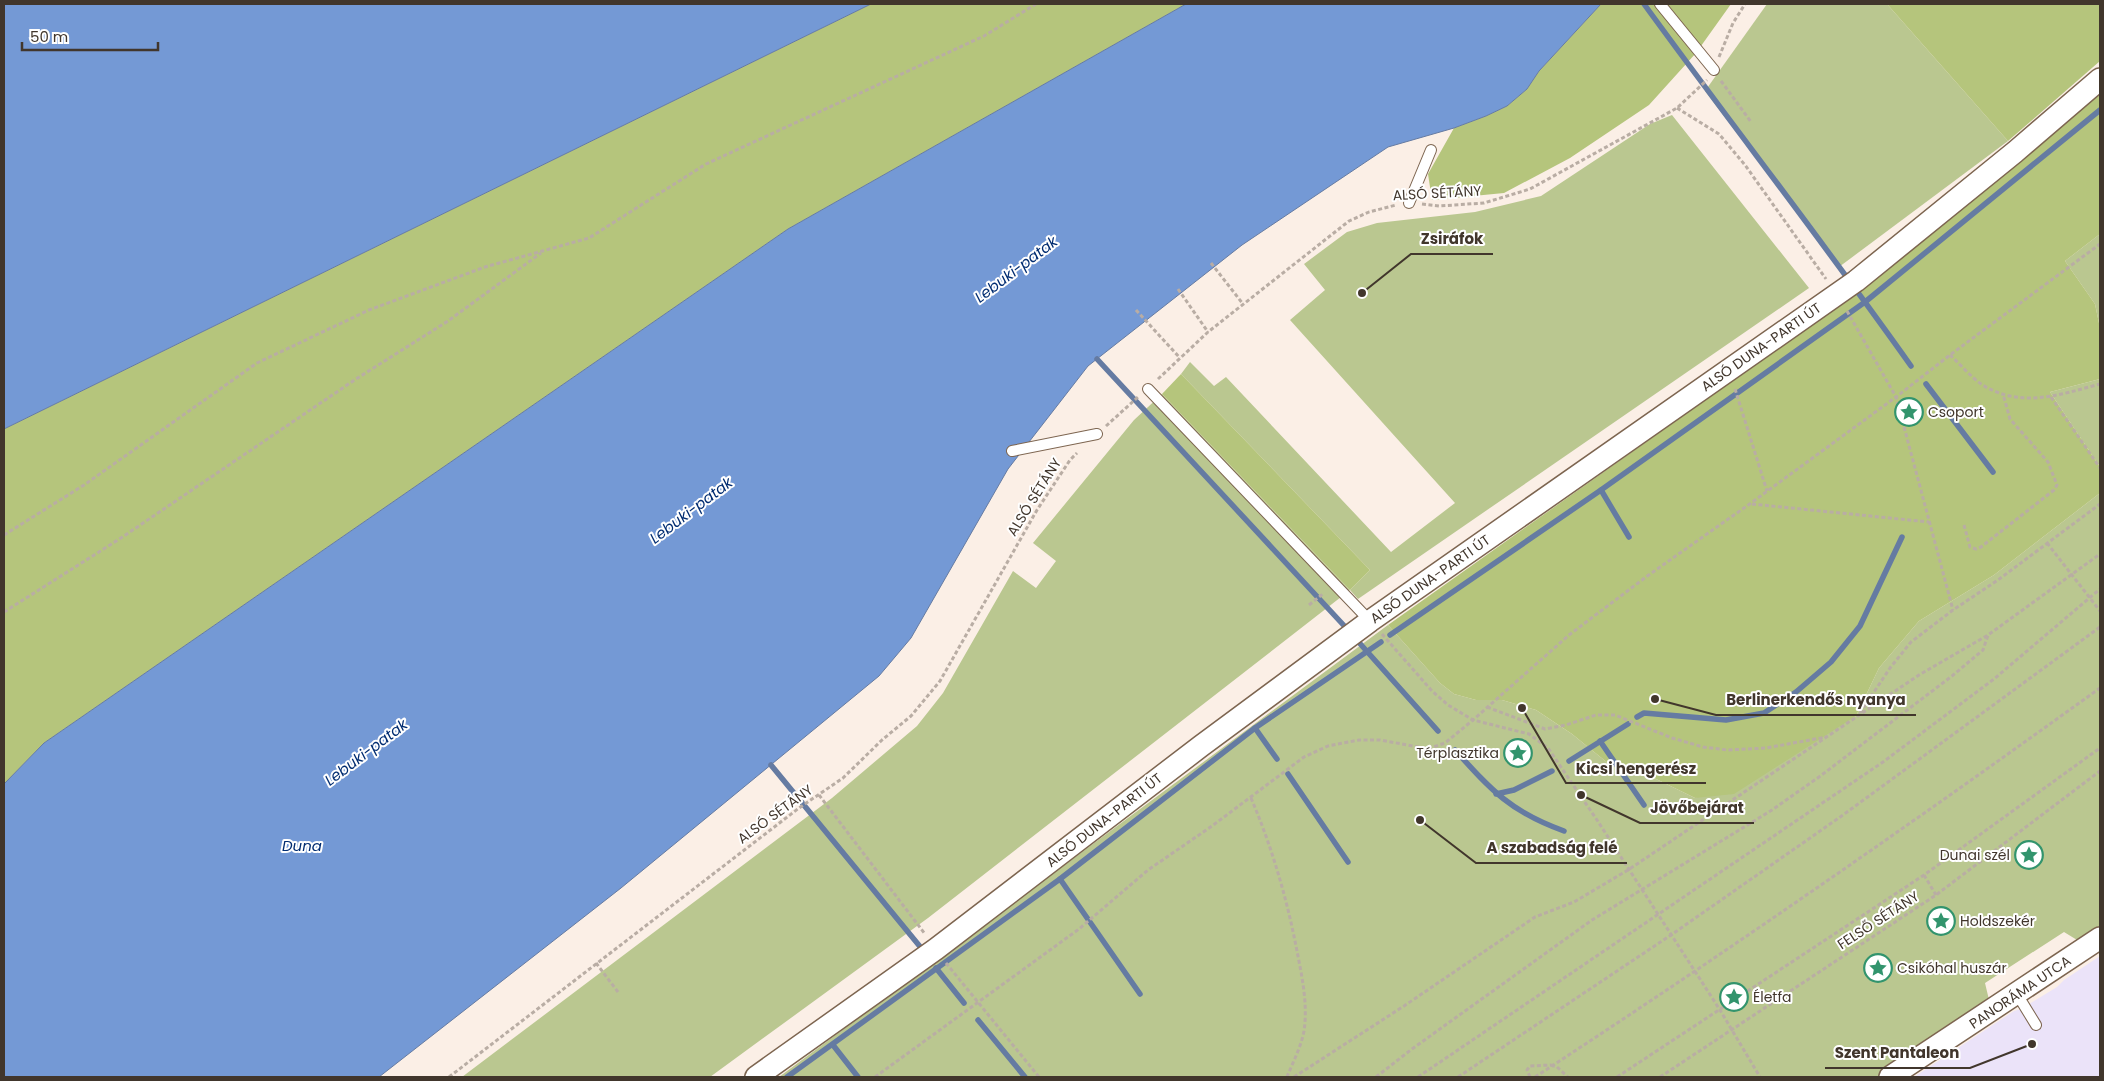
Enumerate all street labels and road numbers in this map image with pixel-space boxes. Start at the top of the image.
street label: ALSÓ SÉTÁNY [1392,181,1482,205]
street label: ALSÓ DUNA-PARTI ÚT [1697,298,1825,396]
street label: ALSÓ SÉTÁNY [1002,454,1066,540]
street label: ALSÓ DUNA-PARTI ÚT [1366,530,1494,628]
street label: ALSÓ DUNA-PARTI ÚT [1042,768,1167,872]
street label: ALSÓ SÉTÁNY [733,780,817,848]
street label: FELSŐ SÉTÁNY [1833,886,1923,954]
street label: PANORÁMA UTCA [1965,950,2075,1034]

